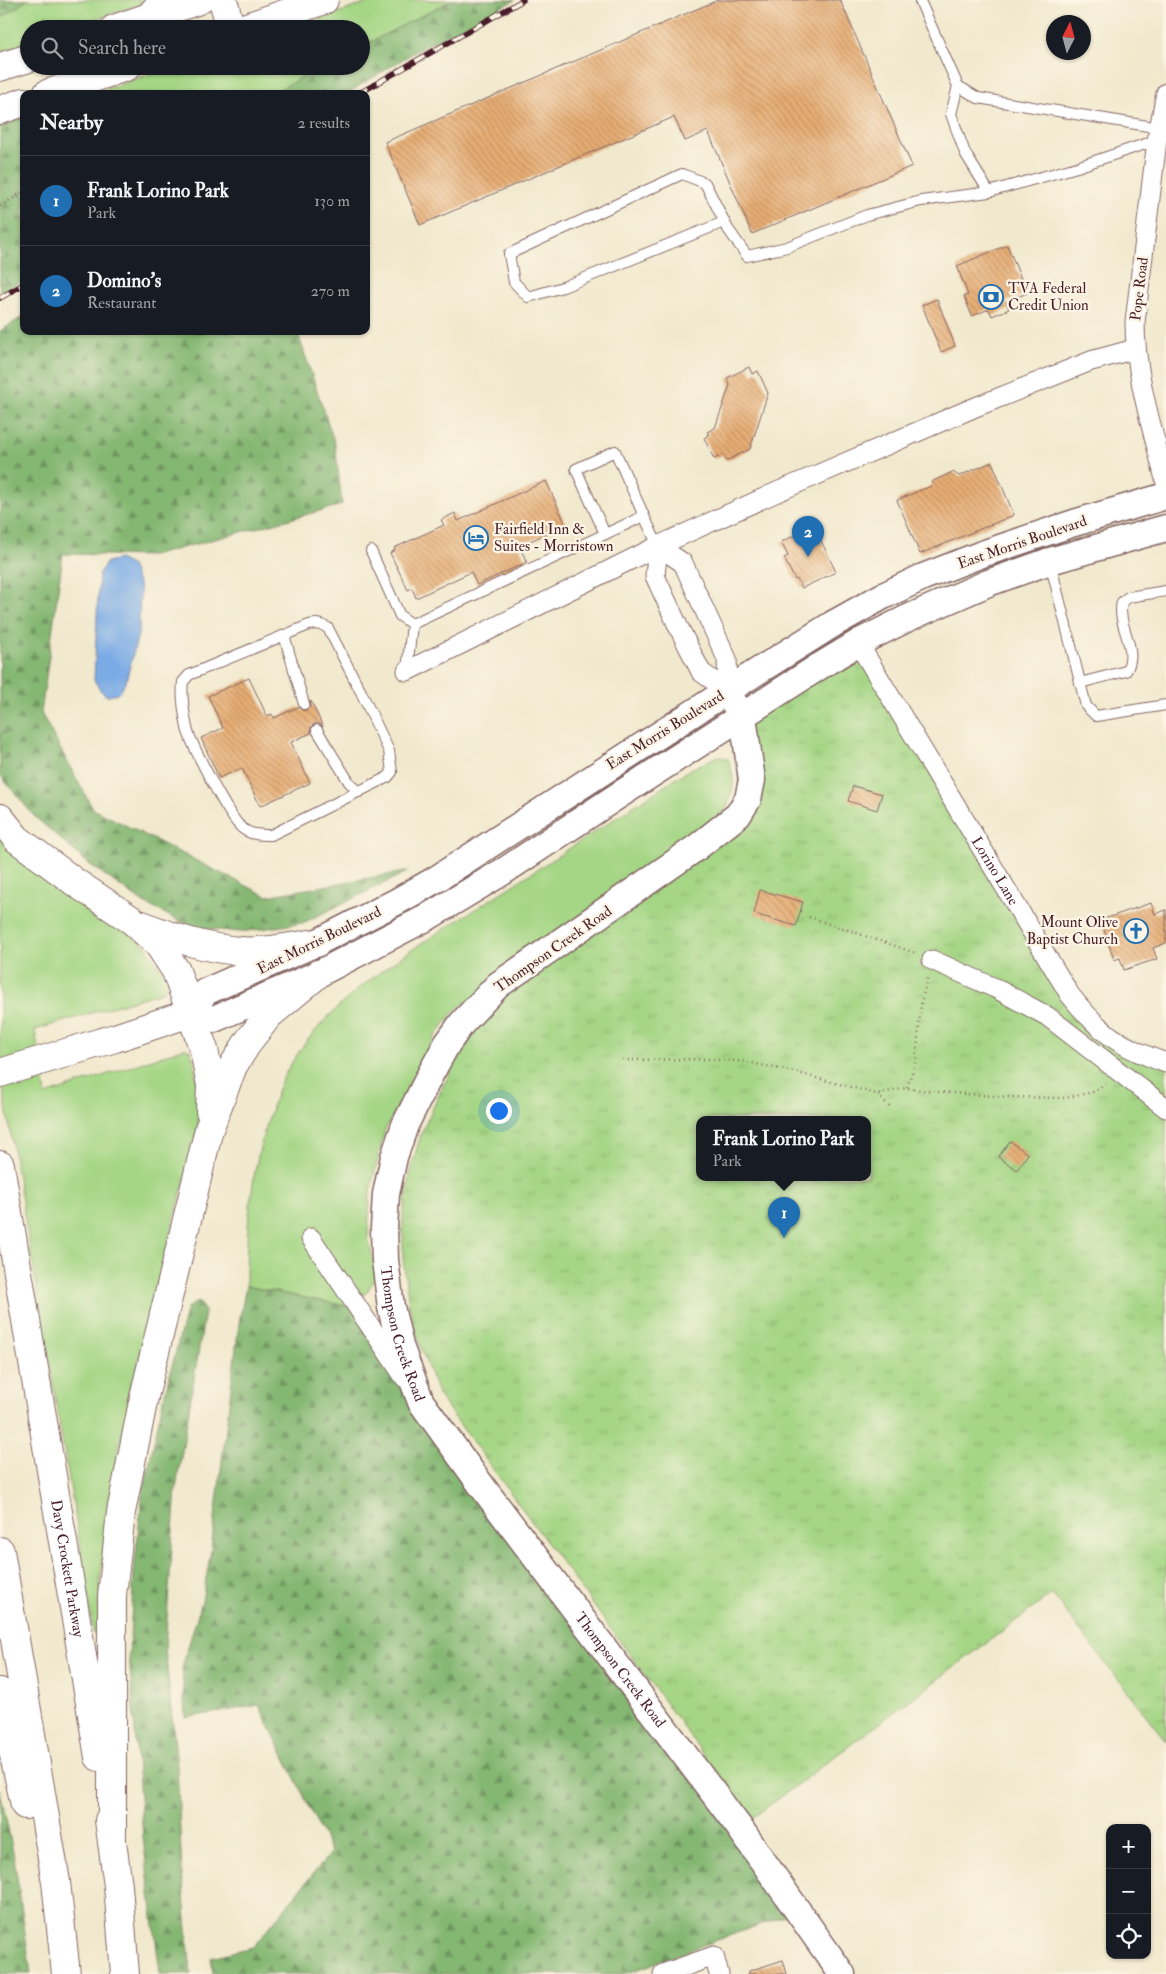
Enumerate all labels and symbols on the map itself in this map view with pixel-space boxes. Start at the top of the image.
north arrow [1046,15,1091,60]
street label: Pope Road [1126,256,1154,322]
place label: TVA Federal Credit Union [1008,279,1089,315]
bank icon: TVA Federal Credit Union [978,284,1004,310]
street label: East Morris Boulevard [955,511,1090,573]
pin: 2 [792,516,824,557]
place label: Fairfield Inn & Suites - Morristown [494,520,614,556]
hotel icon: Fairfield Inn & Suites - Morristown [463,525,489,551]
street label: East Morris Boulevard [603,686,728,774]
street label: Lorino Lane [967,833,1023,909]
street label: Thompson Creek Road [491,901,617,998]
street label: East Morris Boulevard [254,902,385,979]
place label: Mount Olive Baptist Church [1026,913,1118,950]
church icon: Mount Olive Baptist Church [1123,918,1149,944]
your location [486,1098,512,1124]
pin: 1 [768,1197,800,1238]
street label: Thompson Creek Road [376,1265,429,1405]
street label: Davy Crockett Parkway [46,1498,88,1639]
street label: Thompson Creek Road [570,1609,670,1732]

